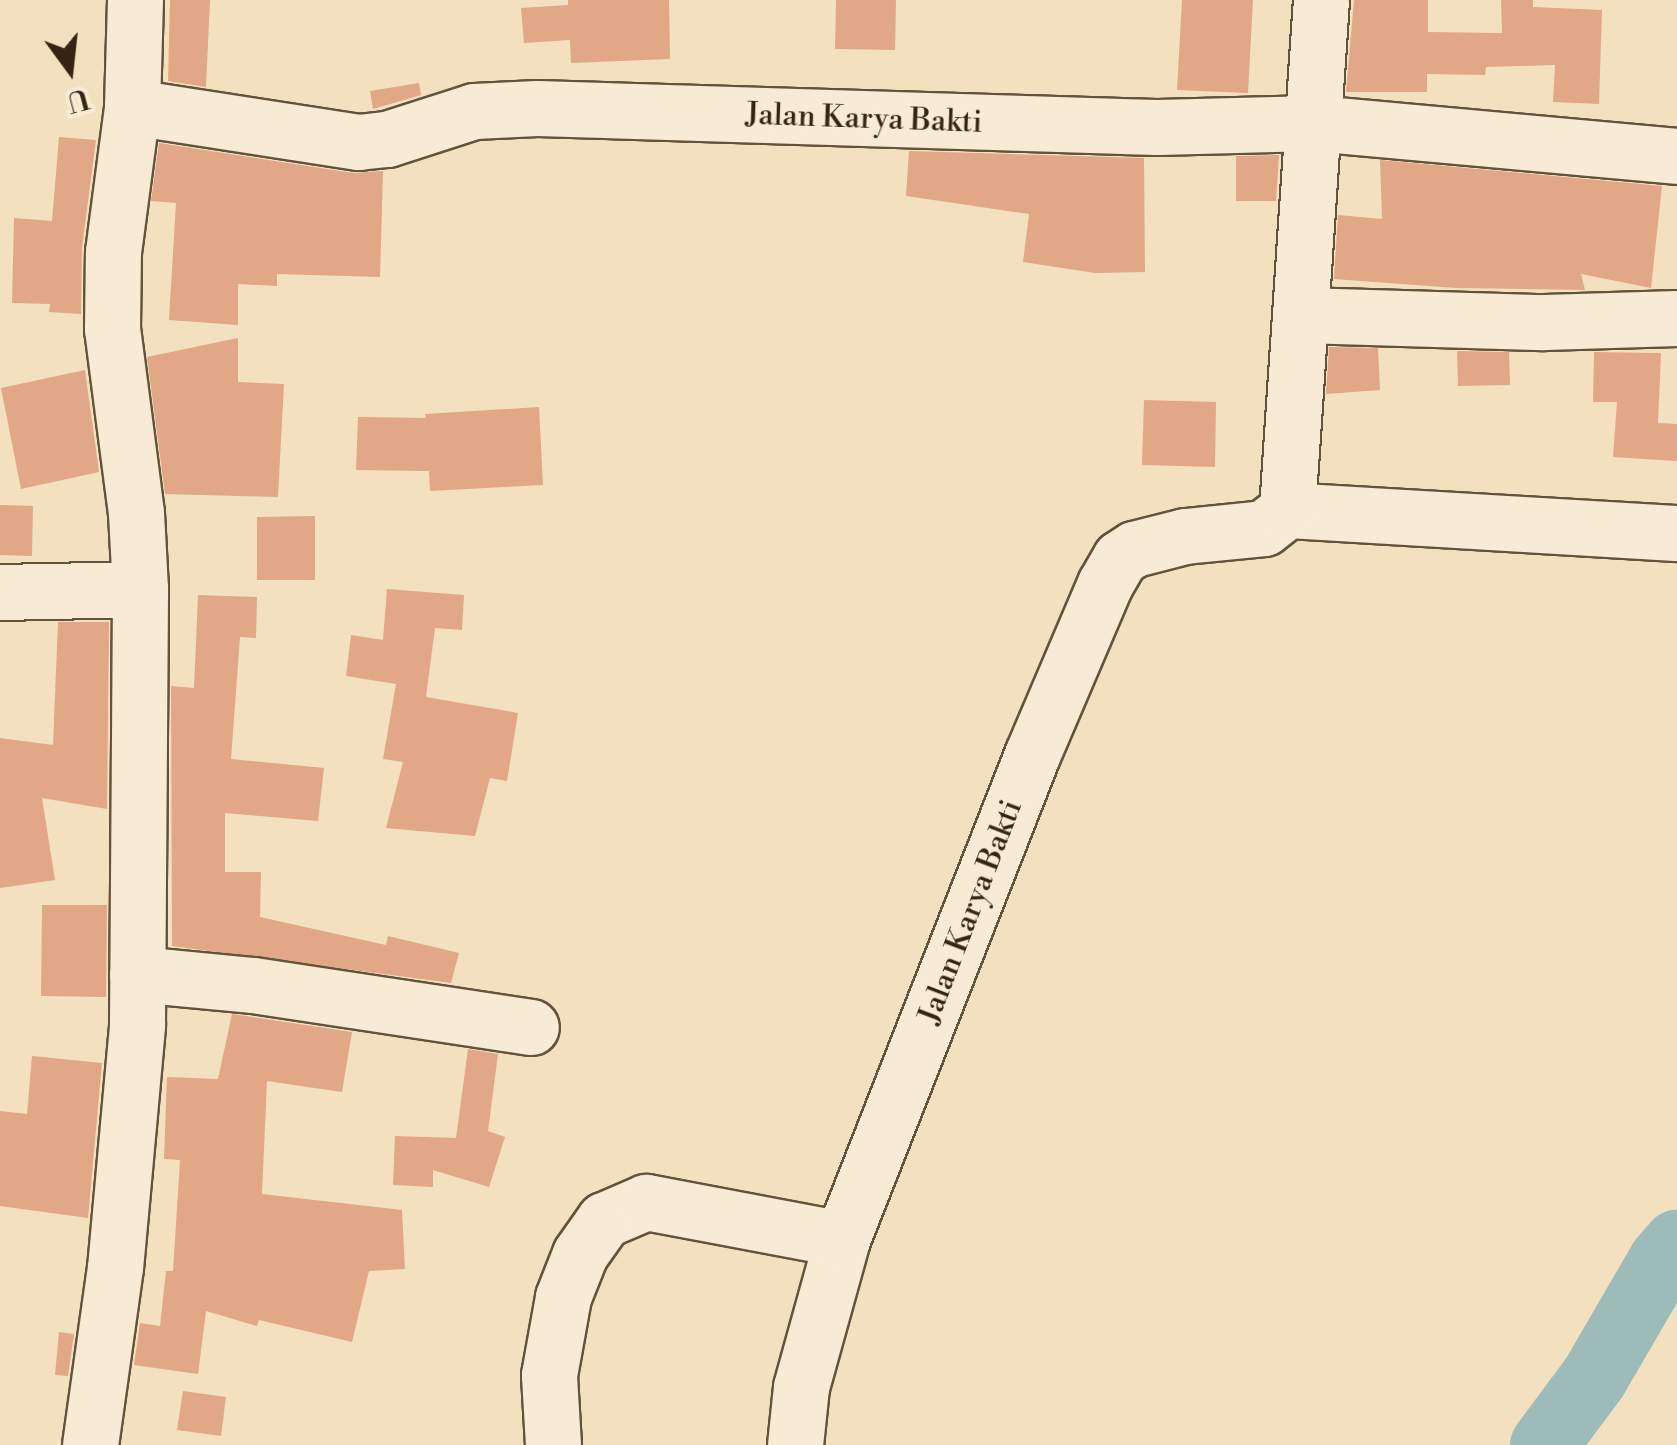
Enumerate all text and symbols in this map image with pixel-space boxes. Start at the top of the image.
north arrow [20,20,120,120]
text: U [63,80,93,119]
street label: Jalan Karya Bakti [745,97,983,141]
street label: Jalan Karya Bakti [912,795,1030,1029]

